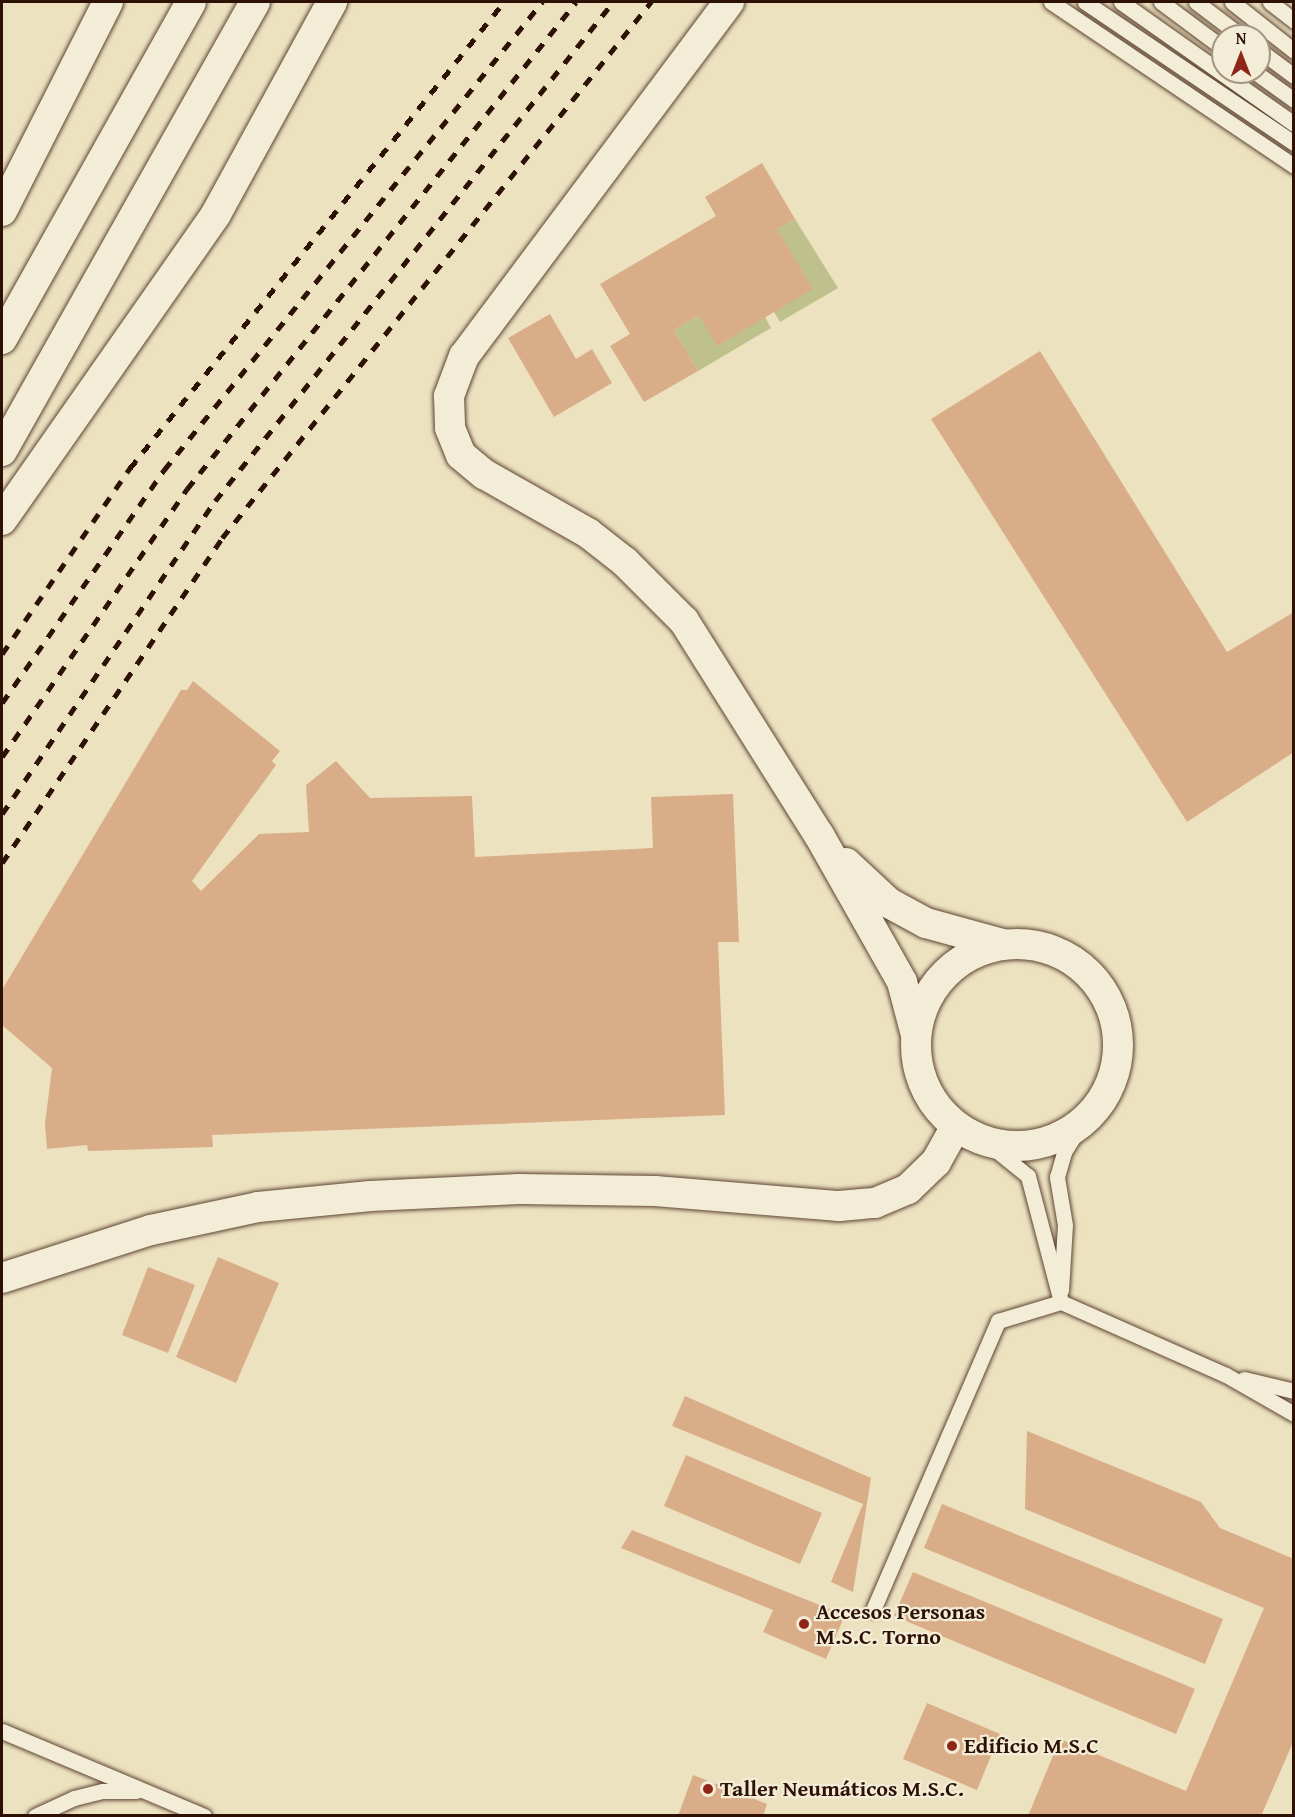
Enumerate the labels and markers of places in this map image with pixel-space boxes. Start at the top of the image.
place label: Accesos Personas M.S.C. Torno [816,1598,985,1650]
marker: Accesos Personas M.S.C. Torno [797,1617,811,1631]
place label: Edificio M.S.C [964,1733,1099,1759]
marker: Edificio M.S.C [945,1739,959,1753]
place label: Taller Neumáticos M.S.C. [720,1776,964,1802]
marker: Taller Neumáticos M.S.C. [701,1782,715,1796]

